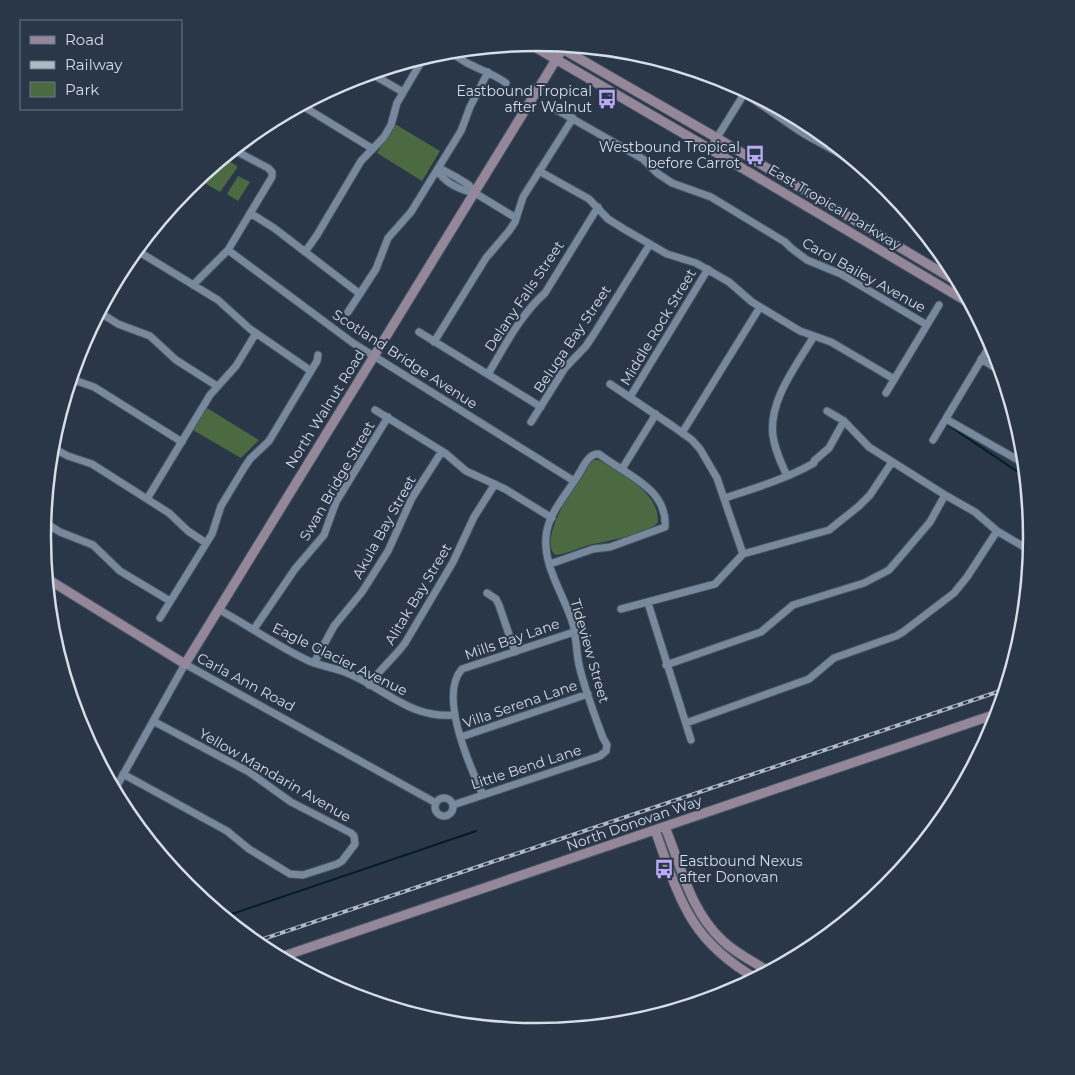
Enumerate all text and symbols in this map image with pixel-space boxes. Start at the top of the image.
legend [20,20,182,110]
text: Road [65,30,104,49]
text: Railway [65,55,123,74]
text: Park [65,80,99,99]
place label: Eastbound Tropical after Walnut [456,82,592,116]
bus stop icon: Eastbound Tropical after Walnut [596,88,618,110]
place label: Westbound Tropical before Carrot [599,138,740,172]
bus stop icon: Westbound Tropical before Carrot [744,144,766,166]
street label: East Tropical Parkway [765,160,905,254]
street label: Carol Bailey Avenue [799,234,929,316]
street label: Delany Falls Street [480,237,568,355]
street label: Middle Rock Street [616,265,700,389]
street label: Beluga Bay Street [529,282,615,396]
street label: Scotland Bridge Avenue [329,305,481,413]
street label: North Walnut Road [281,346,369,472]
street label: Swan Bridge Street [295,418,379,544]
street label: Akula Bay Street [348,472,420,582]
street label: Alitak Bay Street [381,540,456,648]
street label: Tideview Street [567,597,614,705]
street label: Mills Bay Lane [462,614,562,664]
street label: Eagle Glacier Avenue [270,618,410,700]
street label: Carla Ann Road [194,649,298,715]
street label: Villa Serena Lane [461,676,579,732]
street label: Yellow Mandarin Avenue [196,724,354,826]
street label: Little Bend Lane [469,741,583,793]
street label: North Donovan Way [564,791,705,855]
place label: Eastbound Nexus after Donovan [679,852,803,886]
bus stop icon: Eastbound Nexus after Donovan [653,858,675,880]

